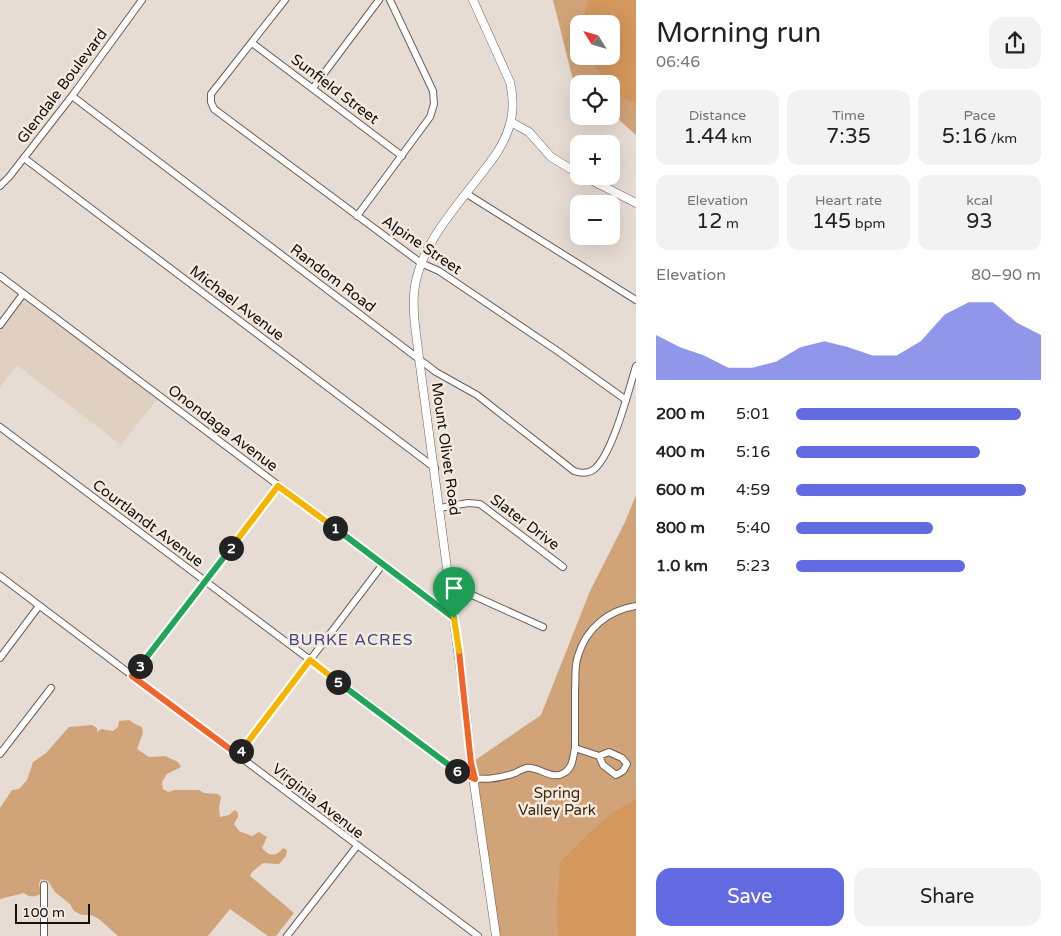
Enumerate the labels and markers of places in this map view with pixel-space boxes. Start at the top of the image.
pin: 1 [322,516,348,540]
pin: 2 [218,536,244,560]
pin [433,567,475,618]
pin: 3 [128,654,152,678]
pin: 5 [326,670,350,694]
pin: 4 [228,738,254,764]
pin: 6 [444,758,470,784]

